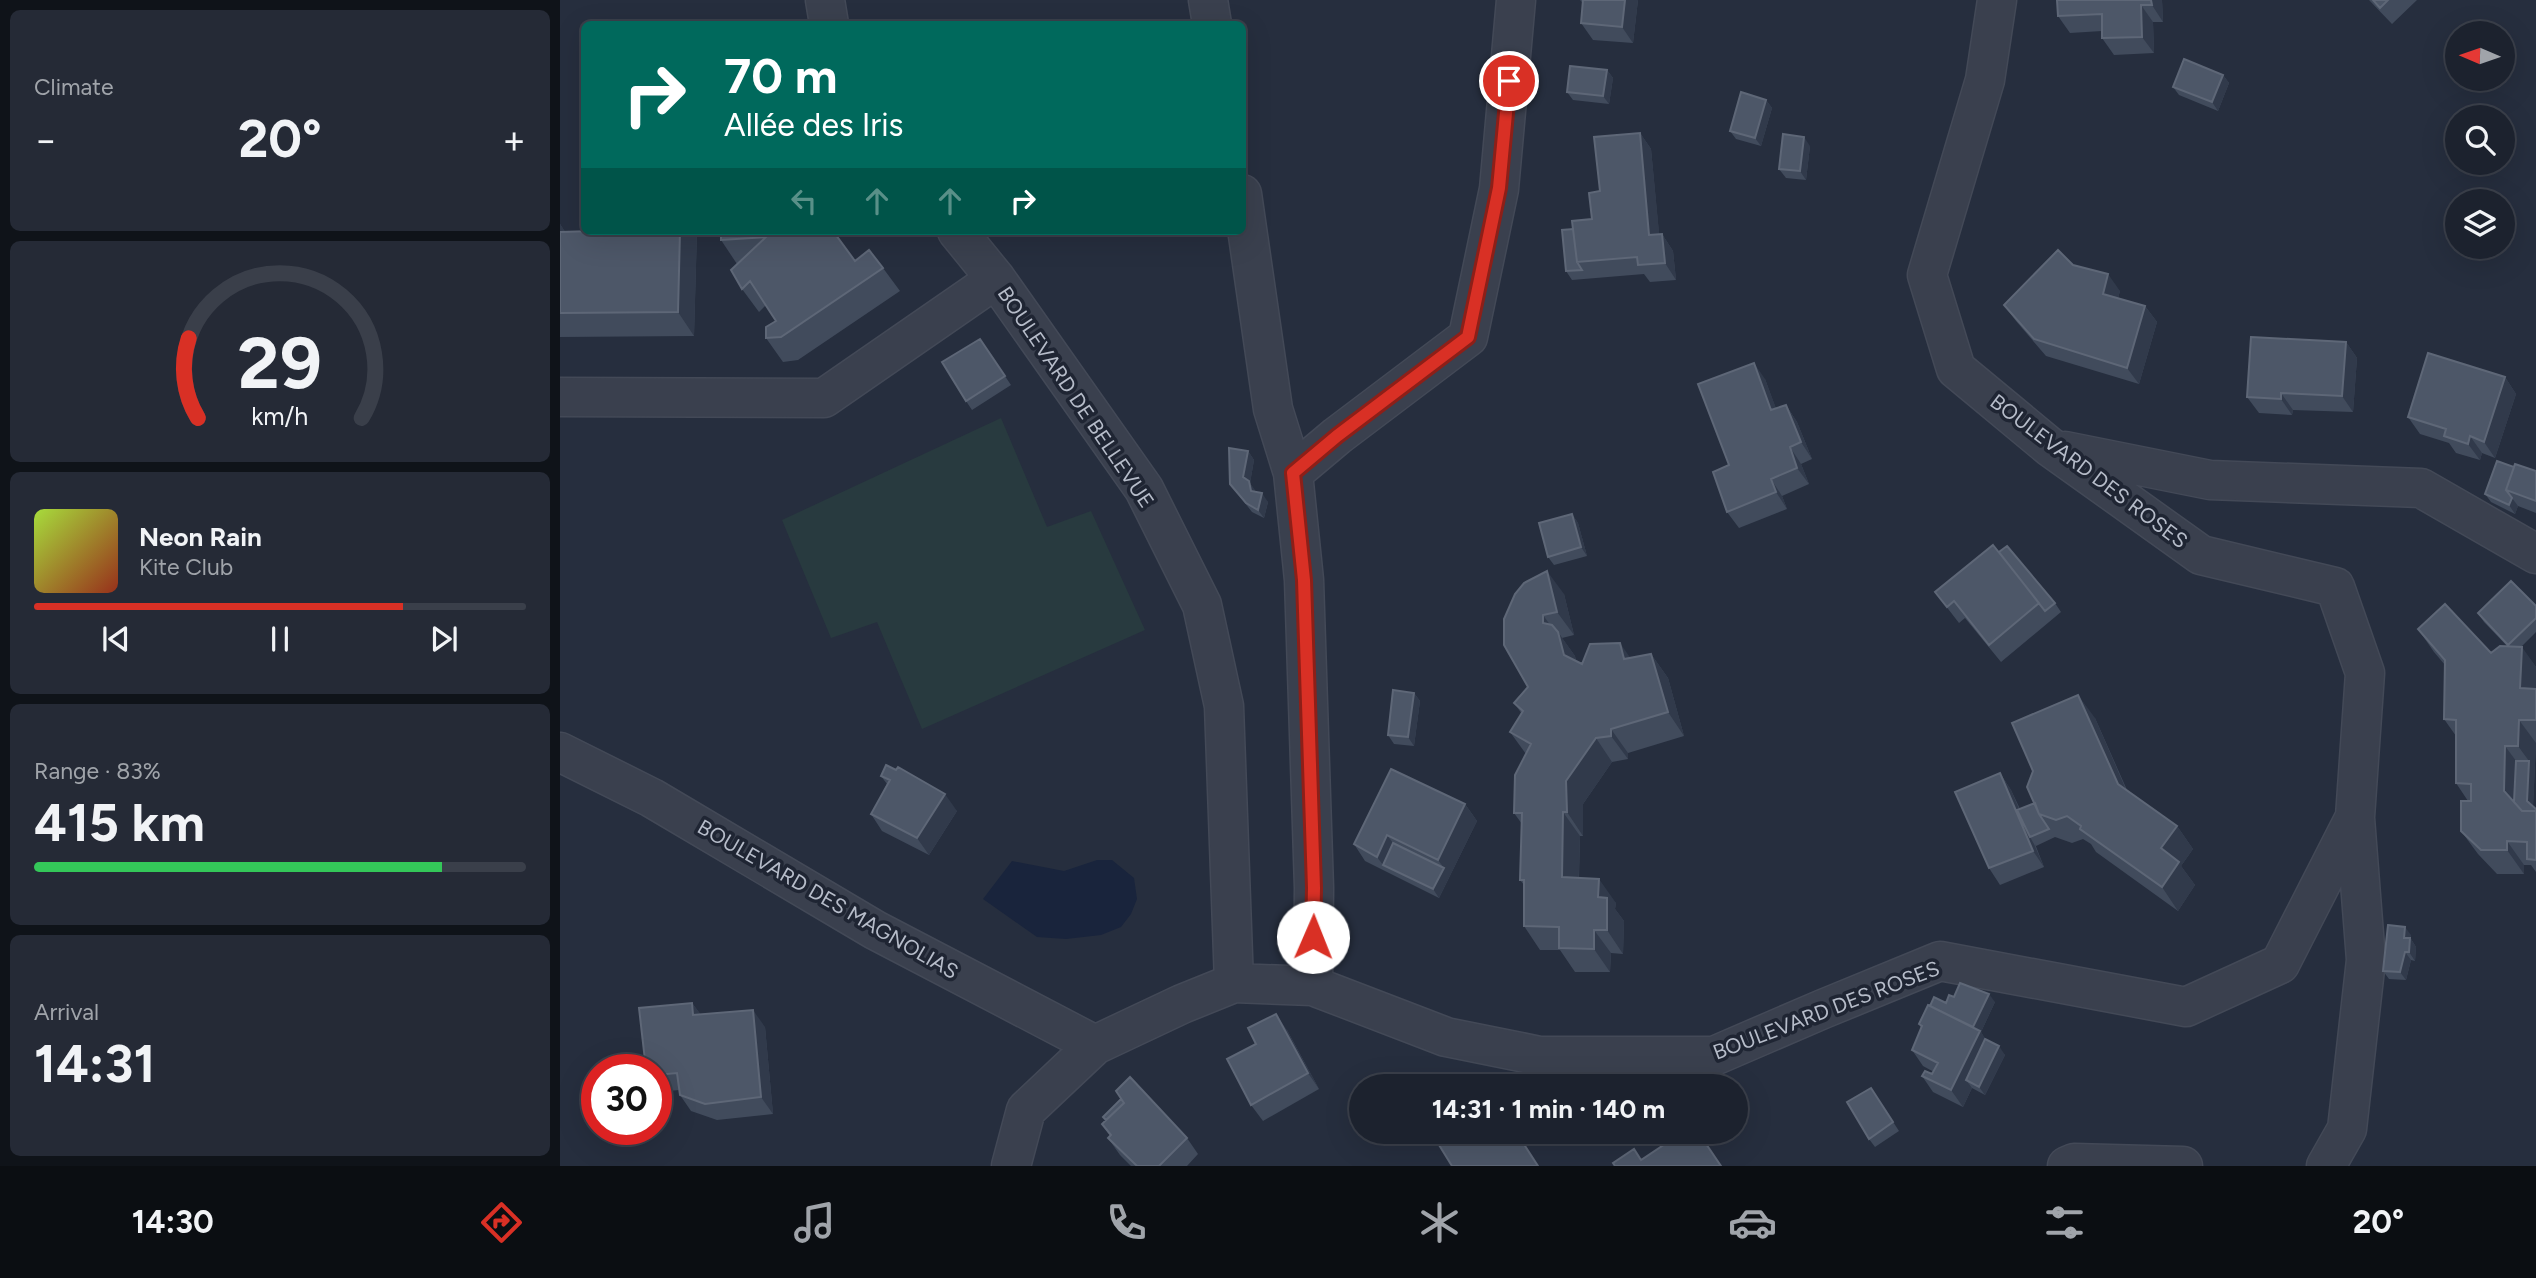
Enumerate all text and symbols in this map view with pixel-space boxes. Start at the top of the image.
north arrow [2445,21,2515,91]
map controls [2445,21,2515,259]
text: 70 m [724,46,837,105]
icon: right [609,49,700,140]
pin [1479,51,1539,111]
icon: arrive [1490,62,1528,100]
text: Climate [34,73,113,101]
button: search [2445,105,2515,175]
text: Allée des Iris [724,106,904,144]
text: 20° [238,108,322,170]
text: − [34,117,58,163]
text: + [502,117,526,163]
icon: left [785,182,823,220]
icon: ahead [858,182,896,220]
icon: ahead [931,182,969,220]
icon: right [1004,182,1042,220]
button: layers [2445,189,2515,259]
street label: BOULEVARD DE BELLEVUE [993,282,1159,512]
text: 29 [238,319,322,406]
street label: BOULEVARD DES ROSES [1985,389,2193,553]
text: km/h [251,401,309,431]
text: Neon Rain [139,521,262,553]
text: Kite Club [139,553,233,581]
icon: previous [97,620,135,658]
icon: pause [261,620,299,658]
icon: next [425,620,463,658]
text: Range · 83% [34,757,161,785]
text: 415 km [34,792,205,854]
street label: BOULEVARD DES MAGNOLIAS [693,814,963,984]
position arrow [1276,900,1350,974]
street label: BOULEVARD DES ROSES [1709,955,1943,1065]
text: Arrival [34,998,99,1026]
text: 14:31 [34,1033,155,1095]
speed limit sign: 30 [581,1054,672,1145]
text: 14:31 · 1 min · 140 m [1432,1093,1665,1125]
icon: directions [477,1198,526,1247]
icon: music [790,1198,839,1247]
icon: phone [1102,1198,1151,1247]
icon: climate [1415,1198,1464,1247]
icon: car [1728,1198,1777,1247]
icon: filters [2040,1198,2089,1247]
text: 14:30 [132,1203,214,1241]
text: 20° [2353,1203,2404,1241]

